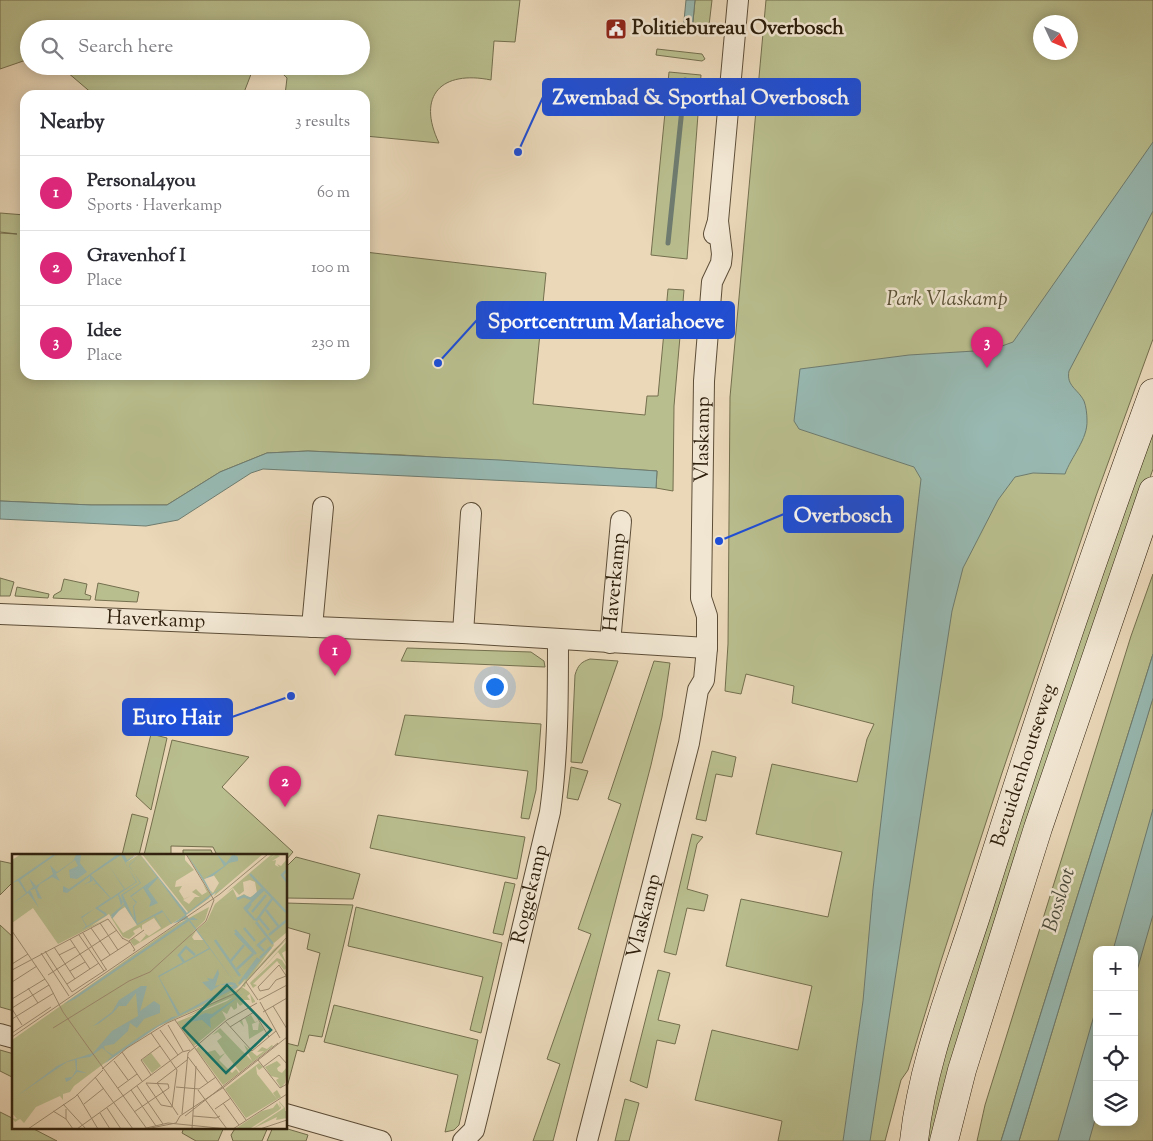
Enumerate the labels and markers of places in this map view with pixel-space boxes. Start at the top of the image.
place label: Politiebureau Overbosch [632,15,844,44]
public building icon: Politiebureau Overbosch [604,17,628,41]
callout: Zwembad & Sporthal Overbosch [543,79,860,115]
callout: Sportcentrum Mariahoeve [477,302,734,338]
pin: 3 [971,327,1003,368]
callout: Overbosch [784,496,903,532]
pin: 1 [319,635,351,676]
callout: Euro Hair [123,699,232,735]
pin: 2 [269,766,301,807]

